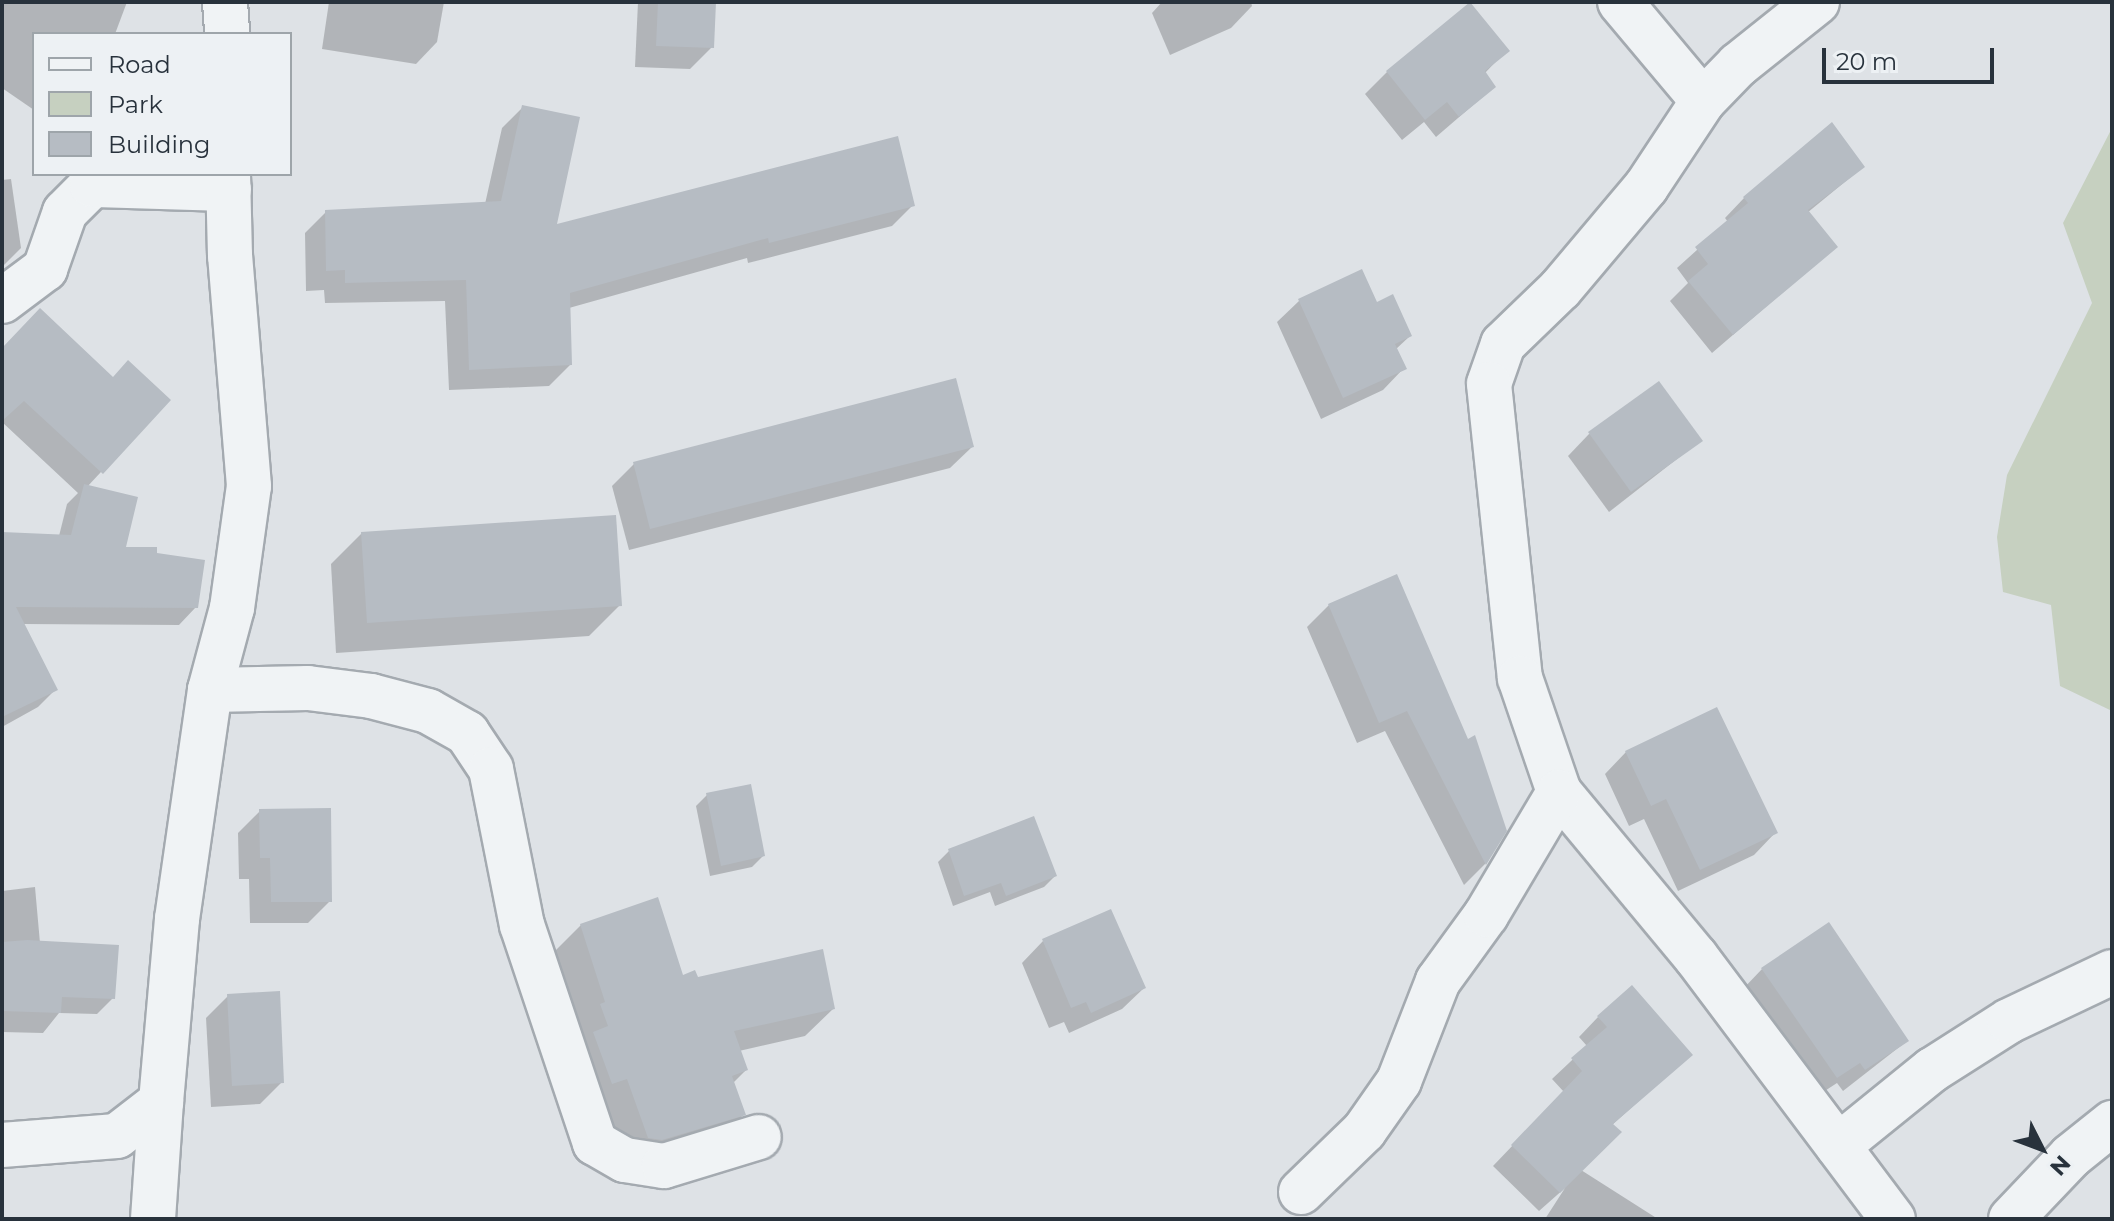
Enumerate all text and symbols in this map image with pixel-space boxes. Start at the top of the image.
legend [32,32,292,176]
scale bar [1826,32,1998,82]
text: 20 m [1836,47,1897,76]
text: Road [108,50,171,79]
text: Park [108,90,163,119]
text: Building [108,130,211,159]
north arrow [2002,1109,2082,1189]
text: N [2044,1150,2076,1181]

